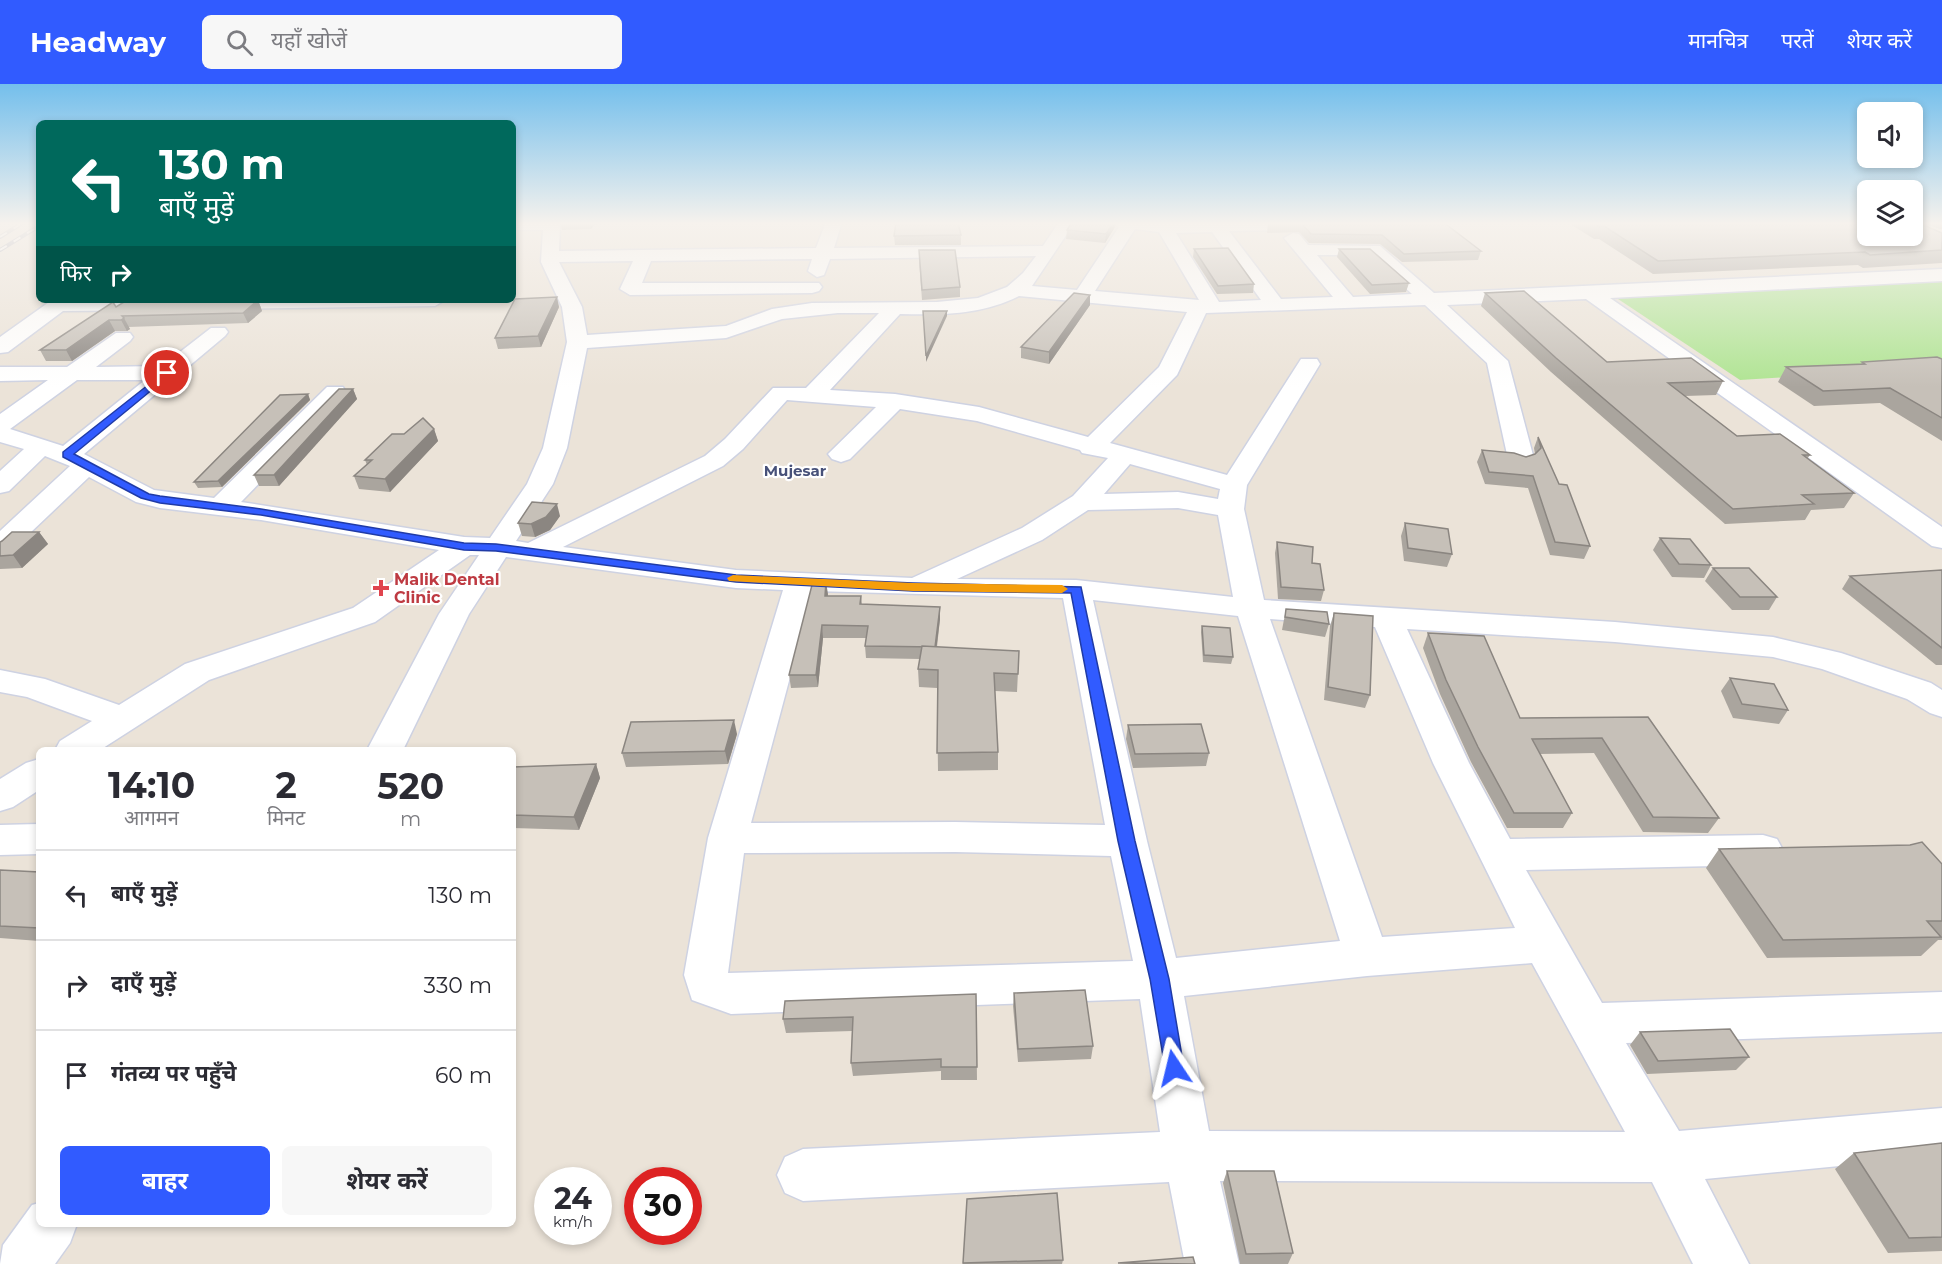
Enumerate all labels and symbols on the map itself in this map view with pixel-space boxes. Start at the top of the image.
pin [141,347,192,398]
district label: Mujesar [764,461,827,480]
place label: Malik Dental Clinic [394,570,500,607]
marker: Malik Dental Clinic [372,579,390,597]
position arrow [1142,1036,1206,1100]
speed limit sign: 30 [624,1167,702,1245]

